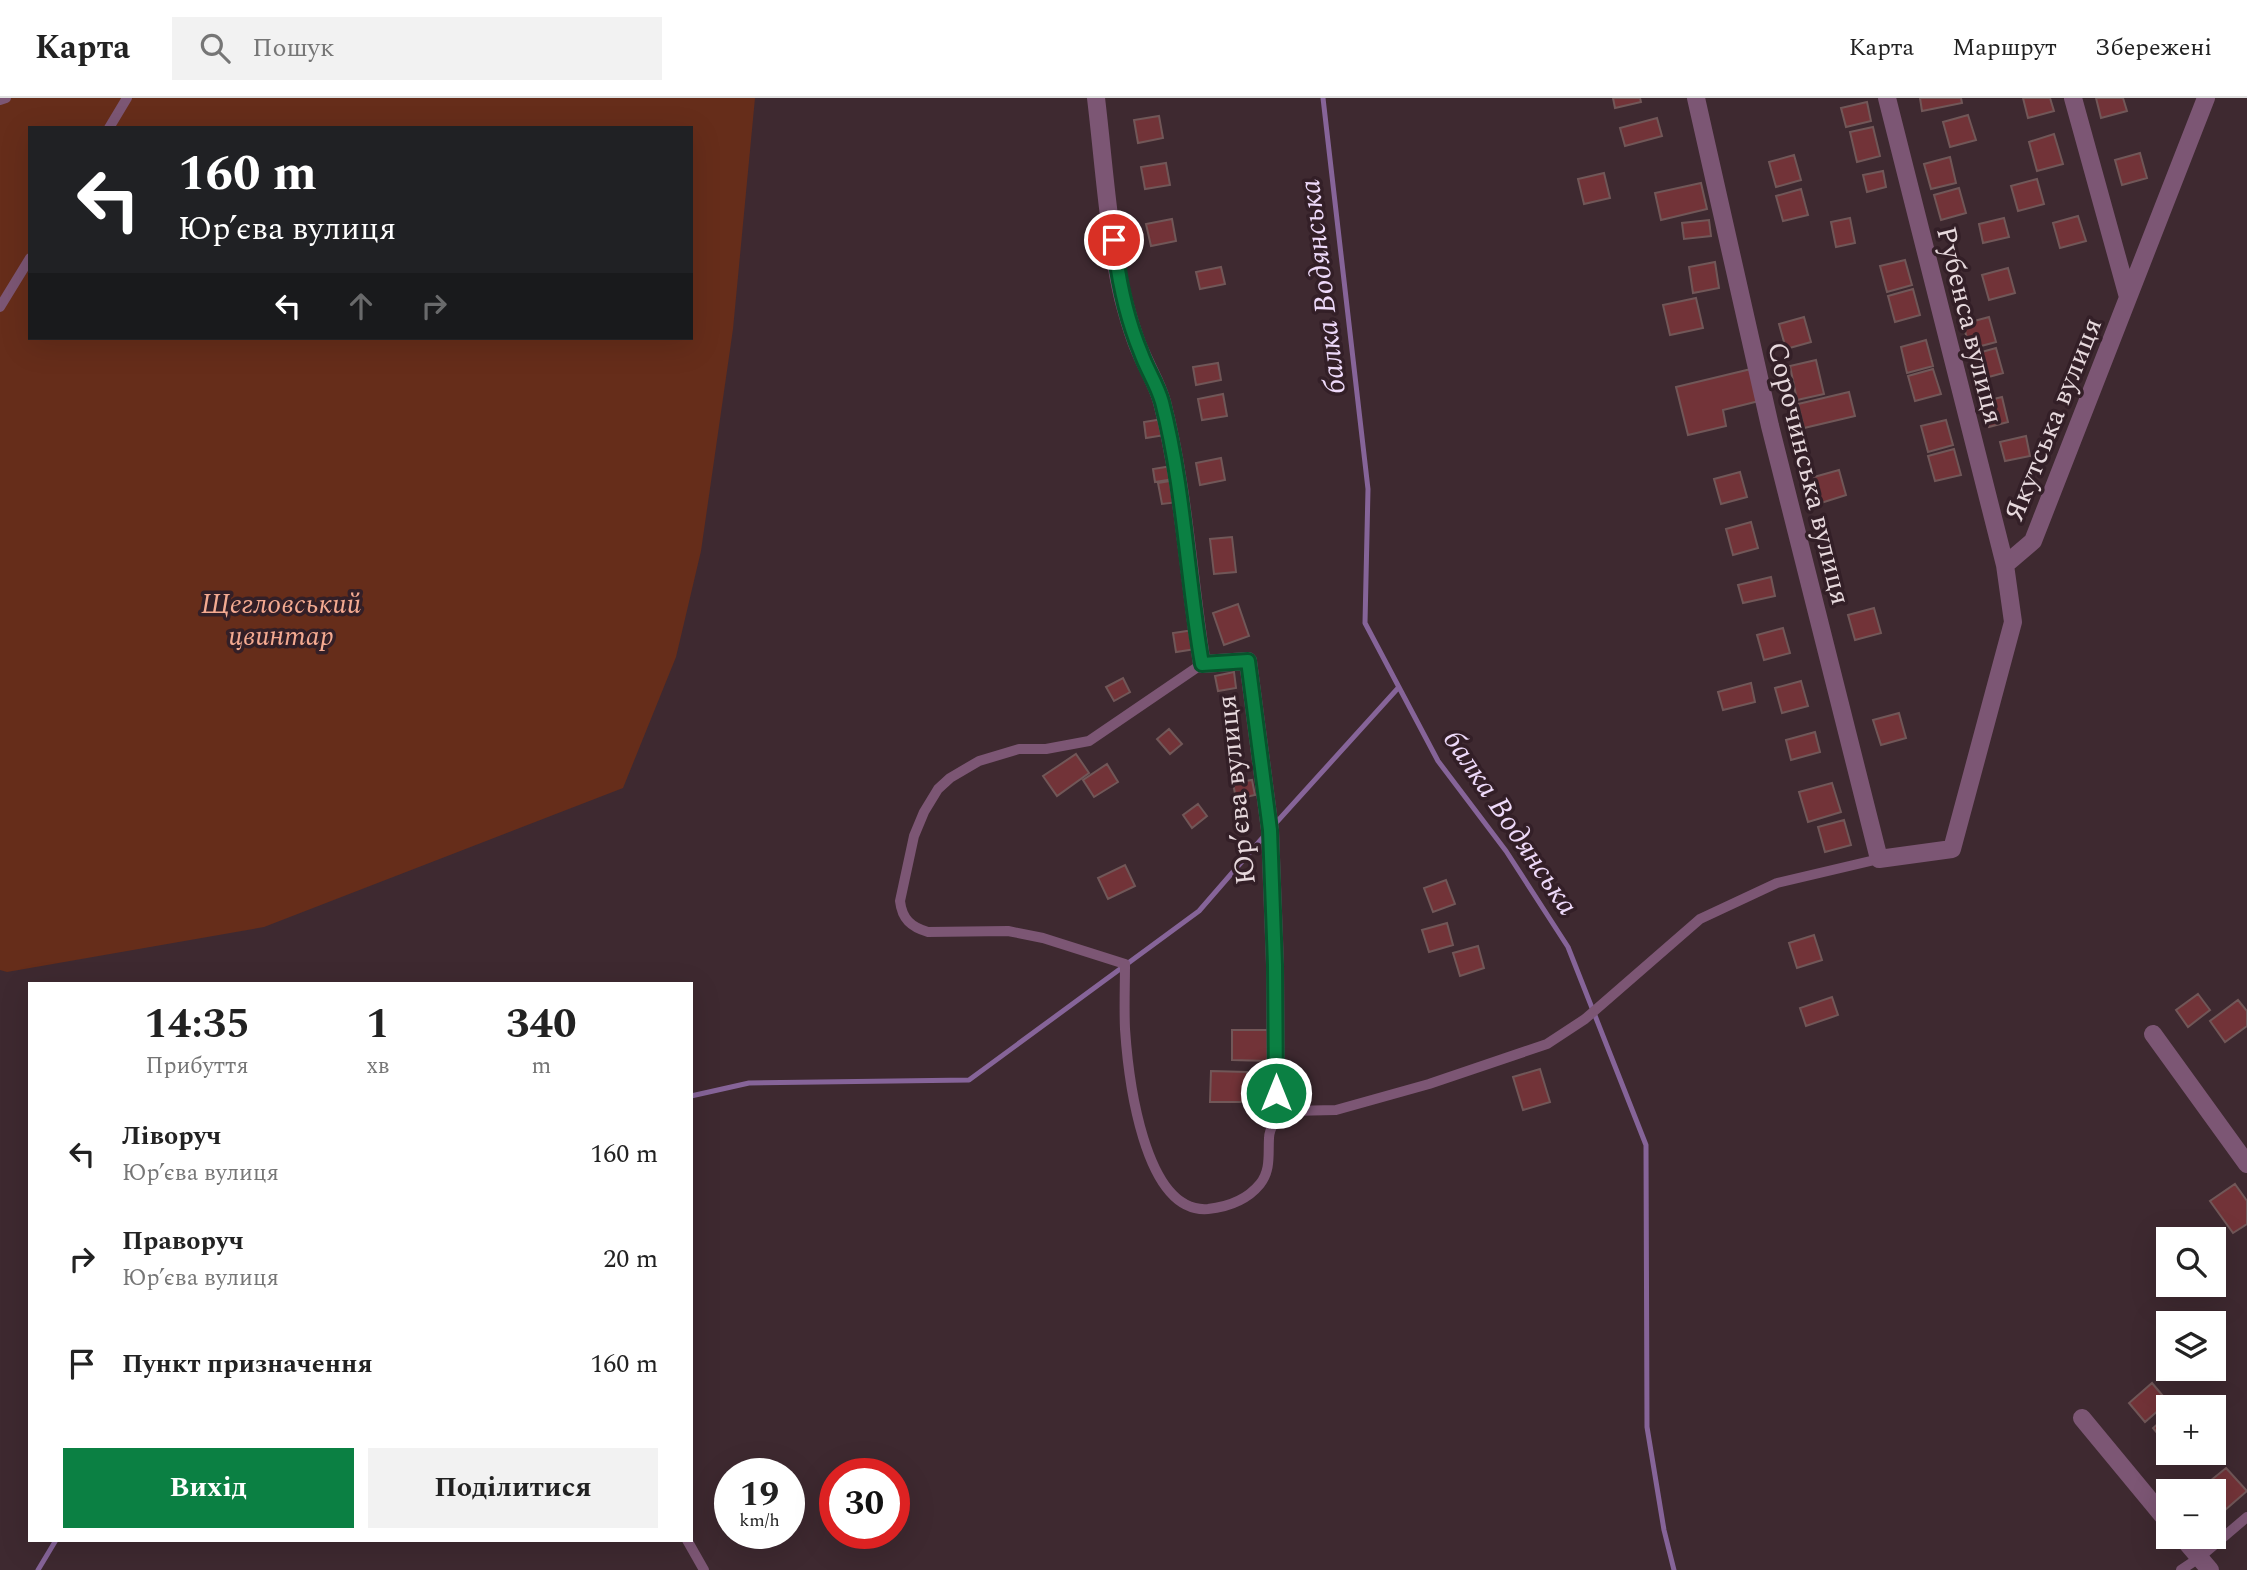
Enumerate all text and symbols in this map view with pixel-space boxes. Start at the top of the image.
search box [172,17,662,80]
text: Карта [35,23,130,73]
text: Пошук [252,28,334,68]
icon: search [196,29,234,67]
text: Карта [1849,30,1914,66]
text: Маршрут [1952,30,2057,66]
text: Збережені [2095,30,2212,66]
text: 160 m [178,137,317,212]
icon: left [63,154,154,245]
water label: балка Водянська [1287,177,1359,397]
text: Юр’єва вулиця [178,205,396,254]
pin [1084,210,1144,270]
icon: arrive [1095,221,1133,259]
street label: Рубенса вулиця [1924,222,2015,429]
icon: left [269,287,307,325]
icon: ahead [342,287,380,325]
icon: right [415,287,453,325]
street label: Якутська вулиця [1993,311,2114,528]
street label: Сорочинська вулиця [1755,337,1862,609]
park label: Щегловський цвинтар [201,583,361,658]
street label: Юр’єва вулиця [1205,693,1268,887]
water label: балка Водянська [1431,720,1590,925]
text: 14:35 [144,993,250,1056]
text: 1 [366,993,390,1056]
text: 340 [506,993,577,1056]
text: Прибуття [145,1049,249,1084]
text: хв [366,1049,389,1084]
text: m [531,1049,551,1084]
position arrow [1239,1056,1313,1130]
text: Ліворуч [122,1116,221,1156]
text: 160 m [590,1134,658,1174]
icon: left [63,1135,101,1173]
text: Юр’єва вулиця [122,1156,279,1191]
text: Праворуч [122,1221,244,1261]
map controls [2156,1227,2226,1549]
button: search [2156,1227,2226,1297]
text: 20 m [603,1239,658,1279]
icon: right [63,1240,101,1278]
text: Юр’єва вулиця [122,1261,279,1296]
button: layers [2156,1311,2226,1381]
text: Пункт призначення [122,1344,373,1384]
text: 160 m [590,1344,658,1384]
icon: arrive [63,1345,101,1383]
button: + [2156,1395,2226,1465]
button: Вихід [63,1448,354,1528]
button: Поділитися [368,1448,658,1528]
speed limit sign: 30 [819,1458,910,1549]
text: 19 [740,1468,779,1521]
button: − [2156,1479,2226,1549]
text: km/h [739,1507,780,1534]

